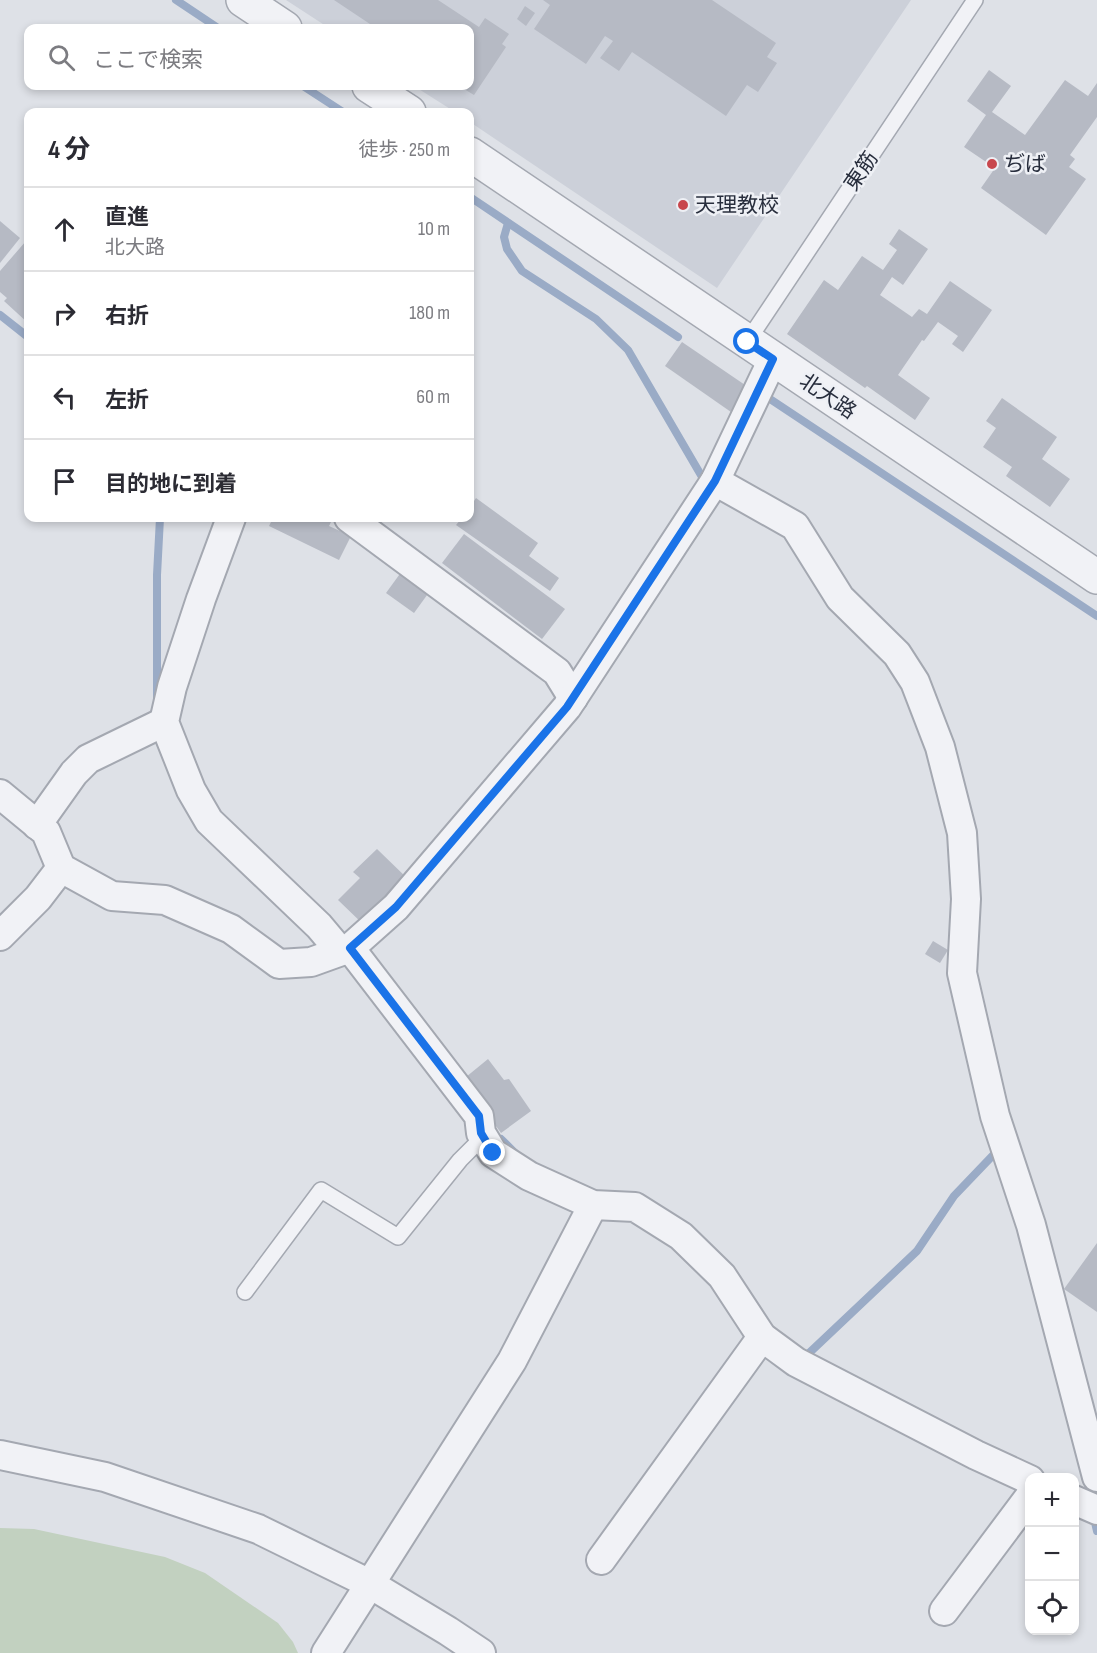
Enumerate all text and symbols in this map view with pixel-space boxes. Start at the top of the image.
search box [24,24,474,90]
icon: search [45,41,78,74]
text: ここで検索 [93,47,203,74]
text: 4 分 [48,135,90,166]
text: 徒歩 · 250 m [358,138,450,162]
street label: 東筋 [839,147,884,196]
place label: ぢば [1004,152,1046,177]
marker: ぢば [985,157,999,171]
place label: 天理教校 [695,193,779,218]
marker: 天理教校 [676,198,690,212]
text: 直進 [105,204,149,231]
icon: ahead [48,213,81,246]
text: 10 m [418,217,450,241]
text: 北大路 [105,236,165,260]
icon: right [48,297,81,330]
text: 180 m [409,301,450,325]
text: 右折 [105,303,149,330]
route start [733,328,759,354]
street label: 北大路 [795,368,861,424]
icon: left [48,381,81,414]
text: 60 m [416,385,450,409]
text: 左折 [105,387,149,414]
icon: arrive [48,465,81,498]
text: 目的地に到着 [105,471,237,498]
route end [479,1139,505,1165]
map controls [1025,1473,1079,1635]
button: + [1025,1473,1079,1527]
button: − [1025,1527,1079,1581]
button: locate [1025,1581,1079,1635]

